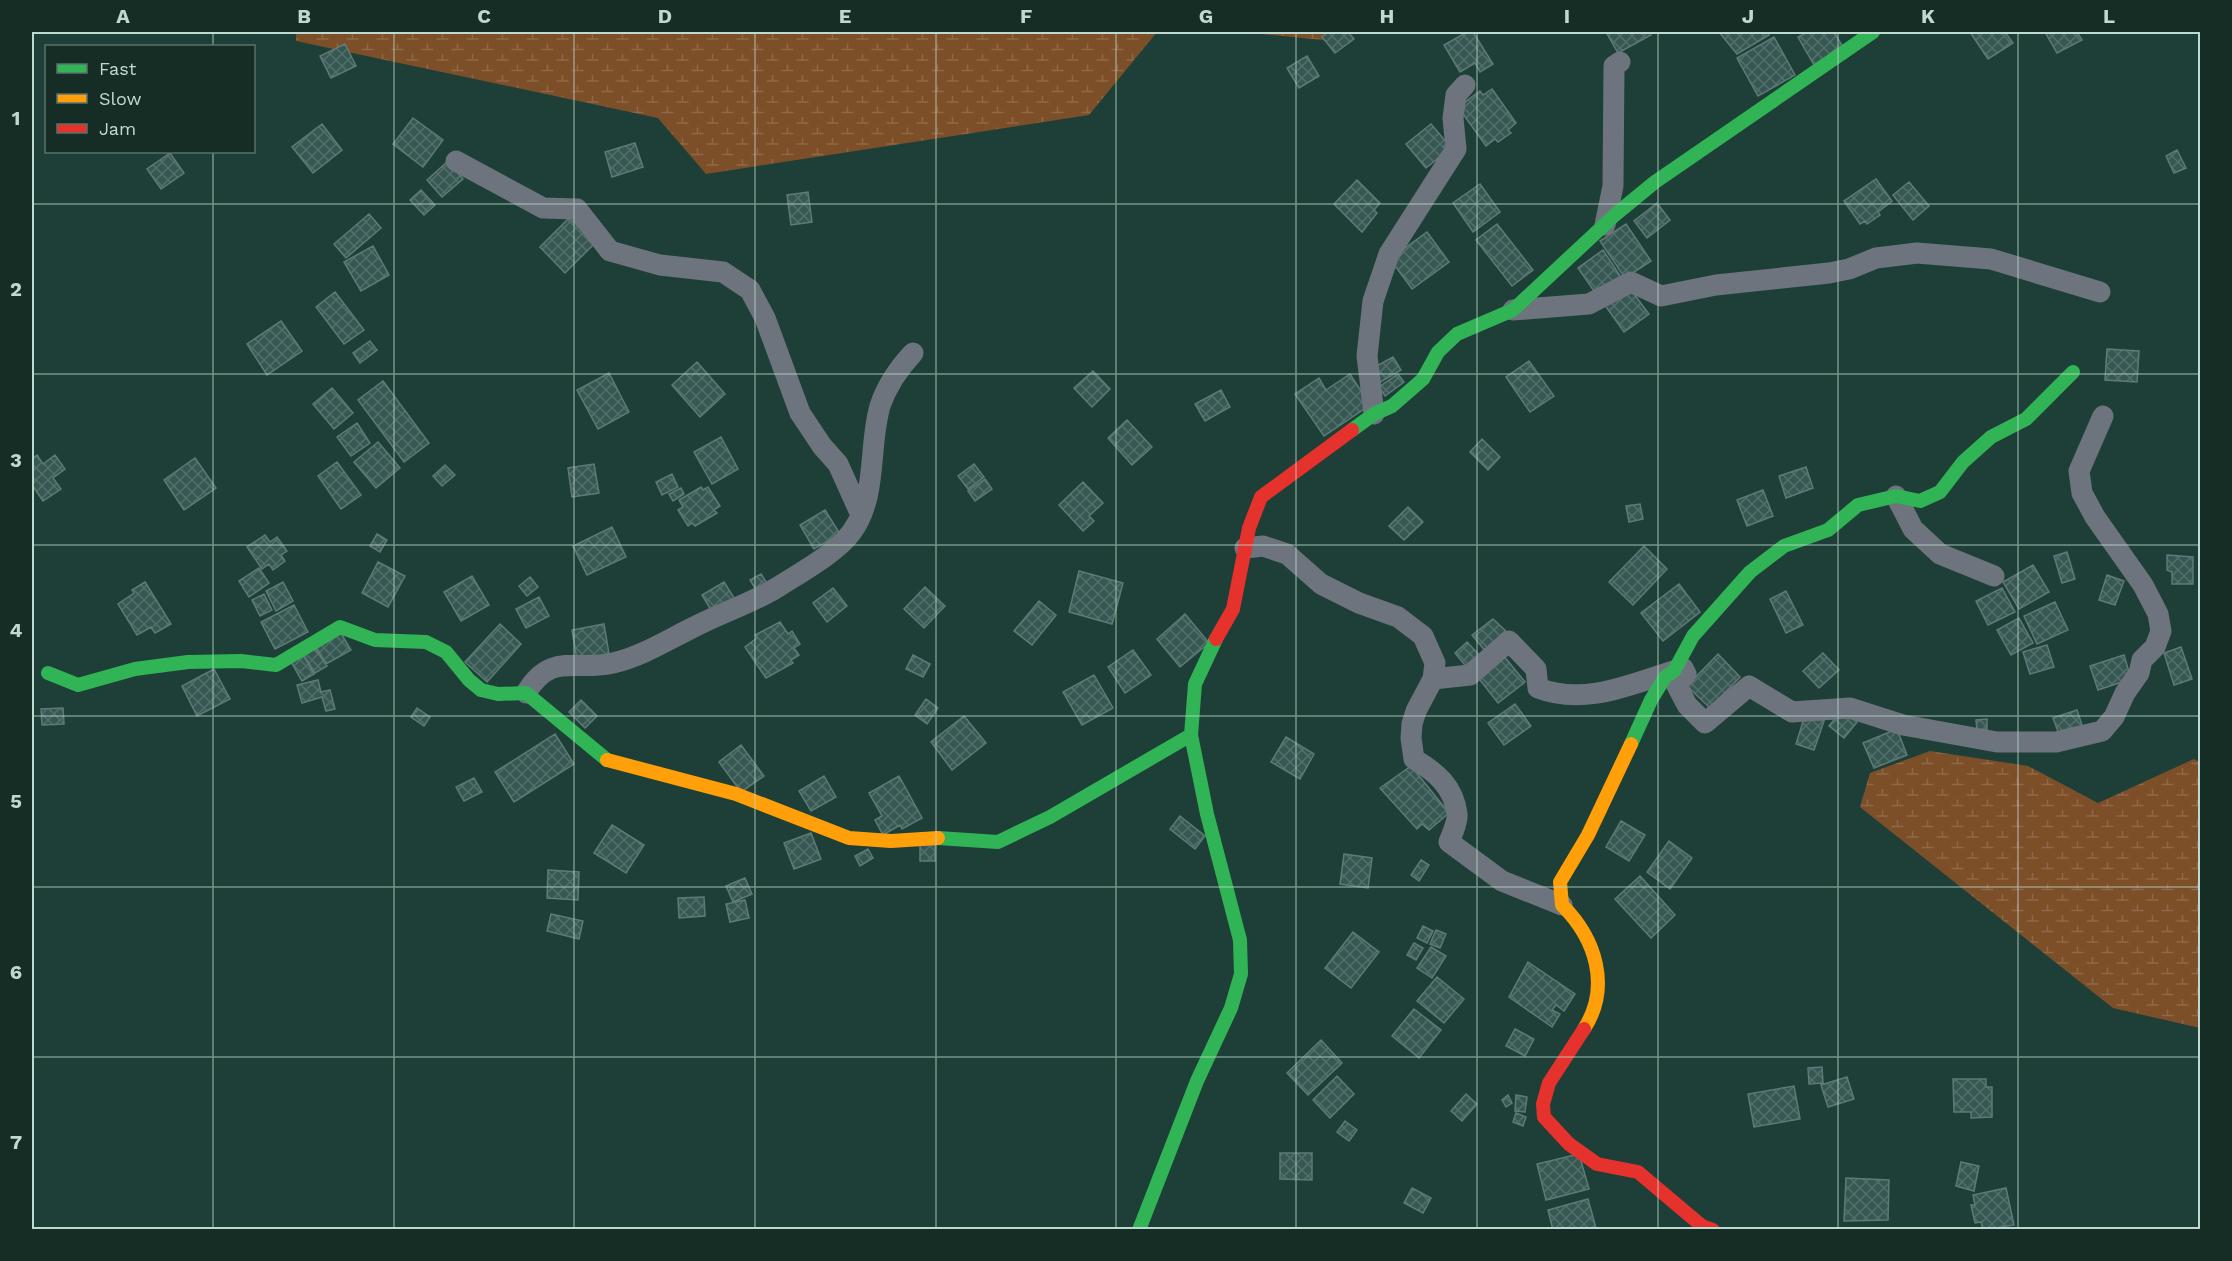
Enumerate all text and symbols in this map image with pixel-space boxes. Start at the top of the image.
text: A [116,4,130,28]
text: B [297,4,311,28]
text: C [477,4,491,28]
text: D [658,4,672,28]
text: E [839,4,851,28]
text: F [1020,4,1032,28]
text: G [1199,4,1213,28]
text: H [1380,4,1394,28]
text: I [1564,4,1570,28]
text: J [1742,4,1754,28]
text: K [1921,4,1935,28]
text: L [2103,4,2115,28]
legend [45,45,255,153]
text: Fast [99,58,137,79]
text: Slow [99,88,142,109]
text: 1 [12,106,20,130]
text: Jam [99,118,136,139]
text: 2 [10,277,22,301]
text: 3 [10,448,22,472]
text: 4 [10,618,23,642]
text: 5 [10,789,22,813]
text: 6 [10,960,22,984]
text: 7 [10,1130,22,1154]

